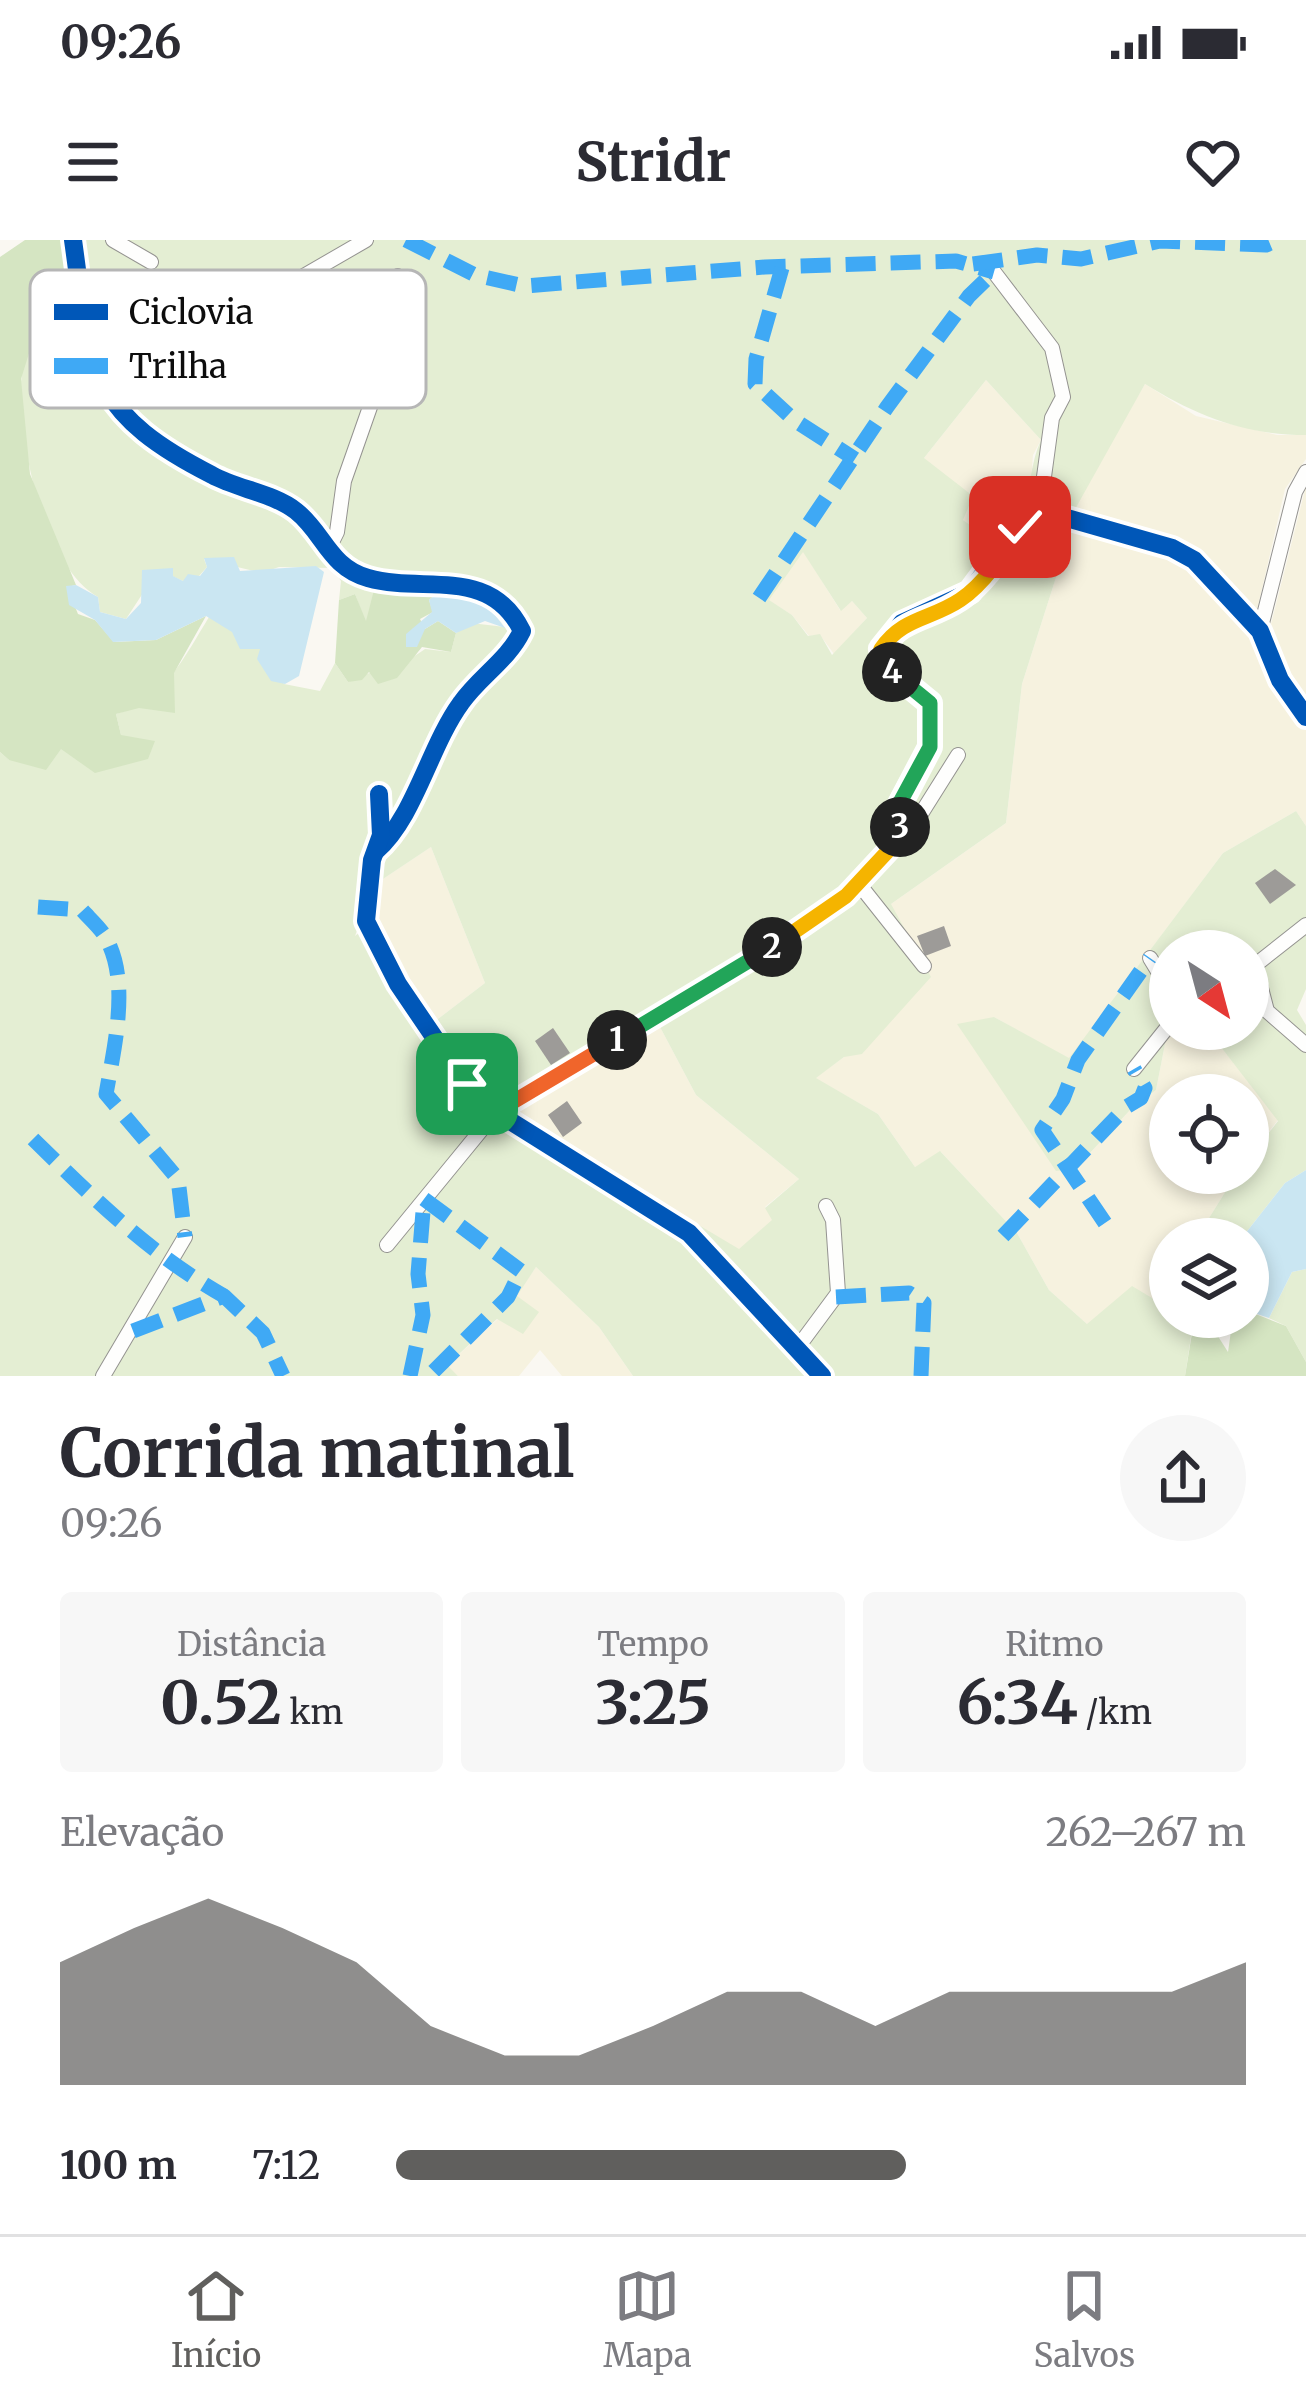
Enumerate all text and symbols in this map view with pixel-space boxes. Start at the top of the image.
text: 09:26 [60,14,181,70]
text: Stridr [575,128,731,196]
icon: menu [60,129,126,195]
icon: heart [1180,129,1246,195]
legend [30,270,426,408]
text: Ciclovia [129,292,254,333]
text: Trilha [129,346,227,387]
pin [969,476,1071,578]
icon: check [987,494,1053,560]
pin: 4 [862,642,922,702]
text: 4 [882,651,902,692]
pin: 3 [870,797,930,857]
text: 3 [891,806,909,847]
pin: 2 [742,917,802,977]
text: 2 [762,926,782,967]
north arrow [1149,930,1269,1050]
map controls [1149,930,1269,1338]
pin: 1 [587,1010,647,1070]
text: 1 [609,1019,625,1060]
pin [416,1033,518,1135]
icon: arrive [434,1051,500,1117]
button: locate [1149,1074,1269,1194]
button: layers [1149,1218,1269,1338]
text: Corrida matinal [60,1412,574,1495]
button: share [1120,1415,1246,1541]
text: 09:26 [60,1499,163,1548]
text: Distância [177,1624,326,1665]
text: Tempo [597,1624,709,1665]
text: Ritmo [1005,1624,1104,1665]
text: 0.52 [160,1665,282,1740]
text: 3:25 [595,1665,711,1740]
text: 6:34 [957,1665,1078,1740]
text: km [282,1692,343,1733]
text: /km [1078,1692,1152,1733]
text: Elevação [60,1808,224,1857]
text: 262–267 m [1045,1808,1246,1857]
text: 100 m [60,2141,177,2190]
text: 7:12 [252,2141,321,2190]
tab: Início [171,2263,261,2376]
tab: Mapa [603,2263,692,2376]
tab: Salvos [1033,2263,1135,2376]

